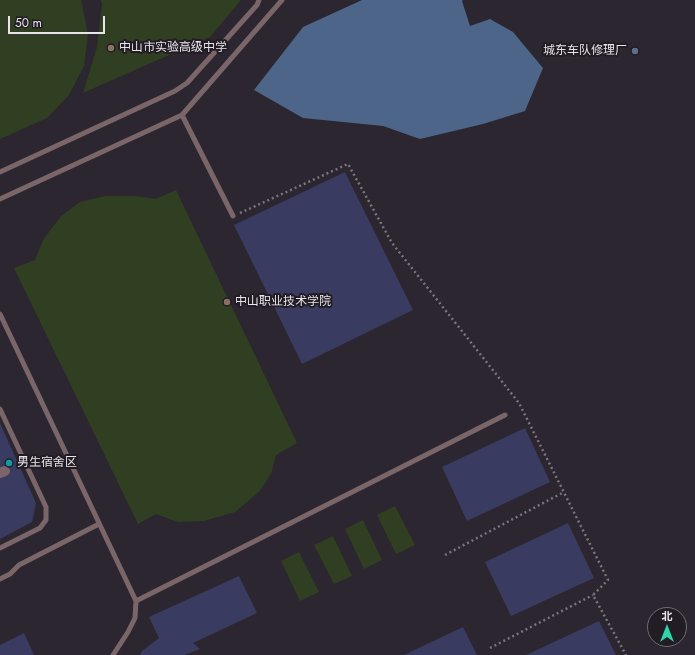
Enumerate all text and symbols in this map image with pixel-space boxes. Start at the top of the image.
scale bar [10,8,107,34]
text: 50 m [15,14,42,32]
place label: 中山市实验高级中学 [119,41,227,55]
marker: 中山市实验高级中学 [106,43,116,53]
place label: 城东车队修理厂 [543,44,627,58]
marker: 城东车队修理厂 [630,46,640,56]
place label: 中山职业技术学院 [235,295,331,309]
marker: 中山职业技术学院 [222,297,232,307]
place label: 男生宿舍区 [17,456,77,470]
marker: 男生宿舍区 [4,458,14,468]
north arrow [647,607,687,647]
text: 北 [662,608,673,624]

